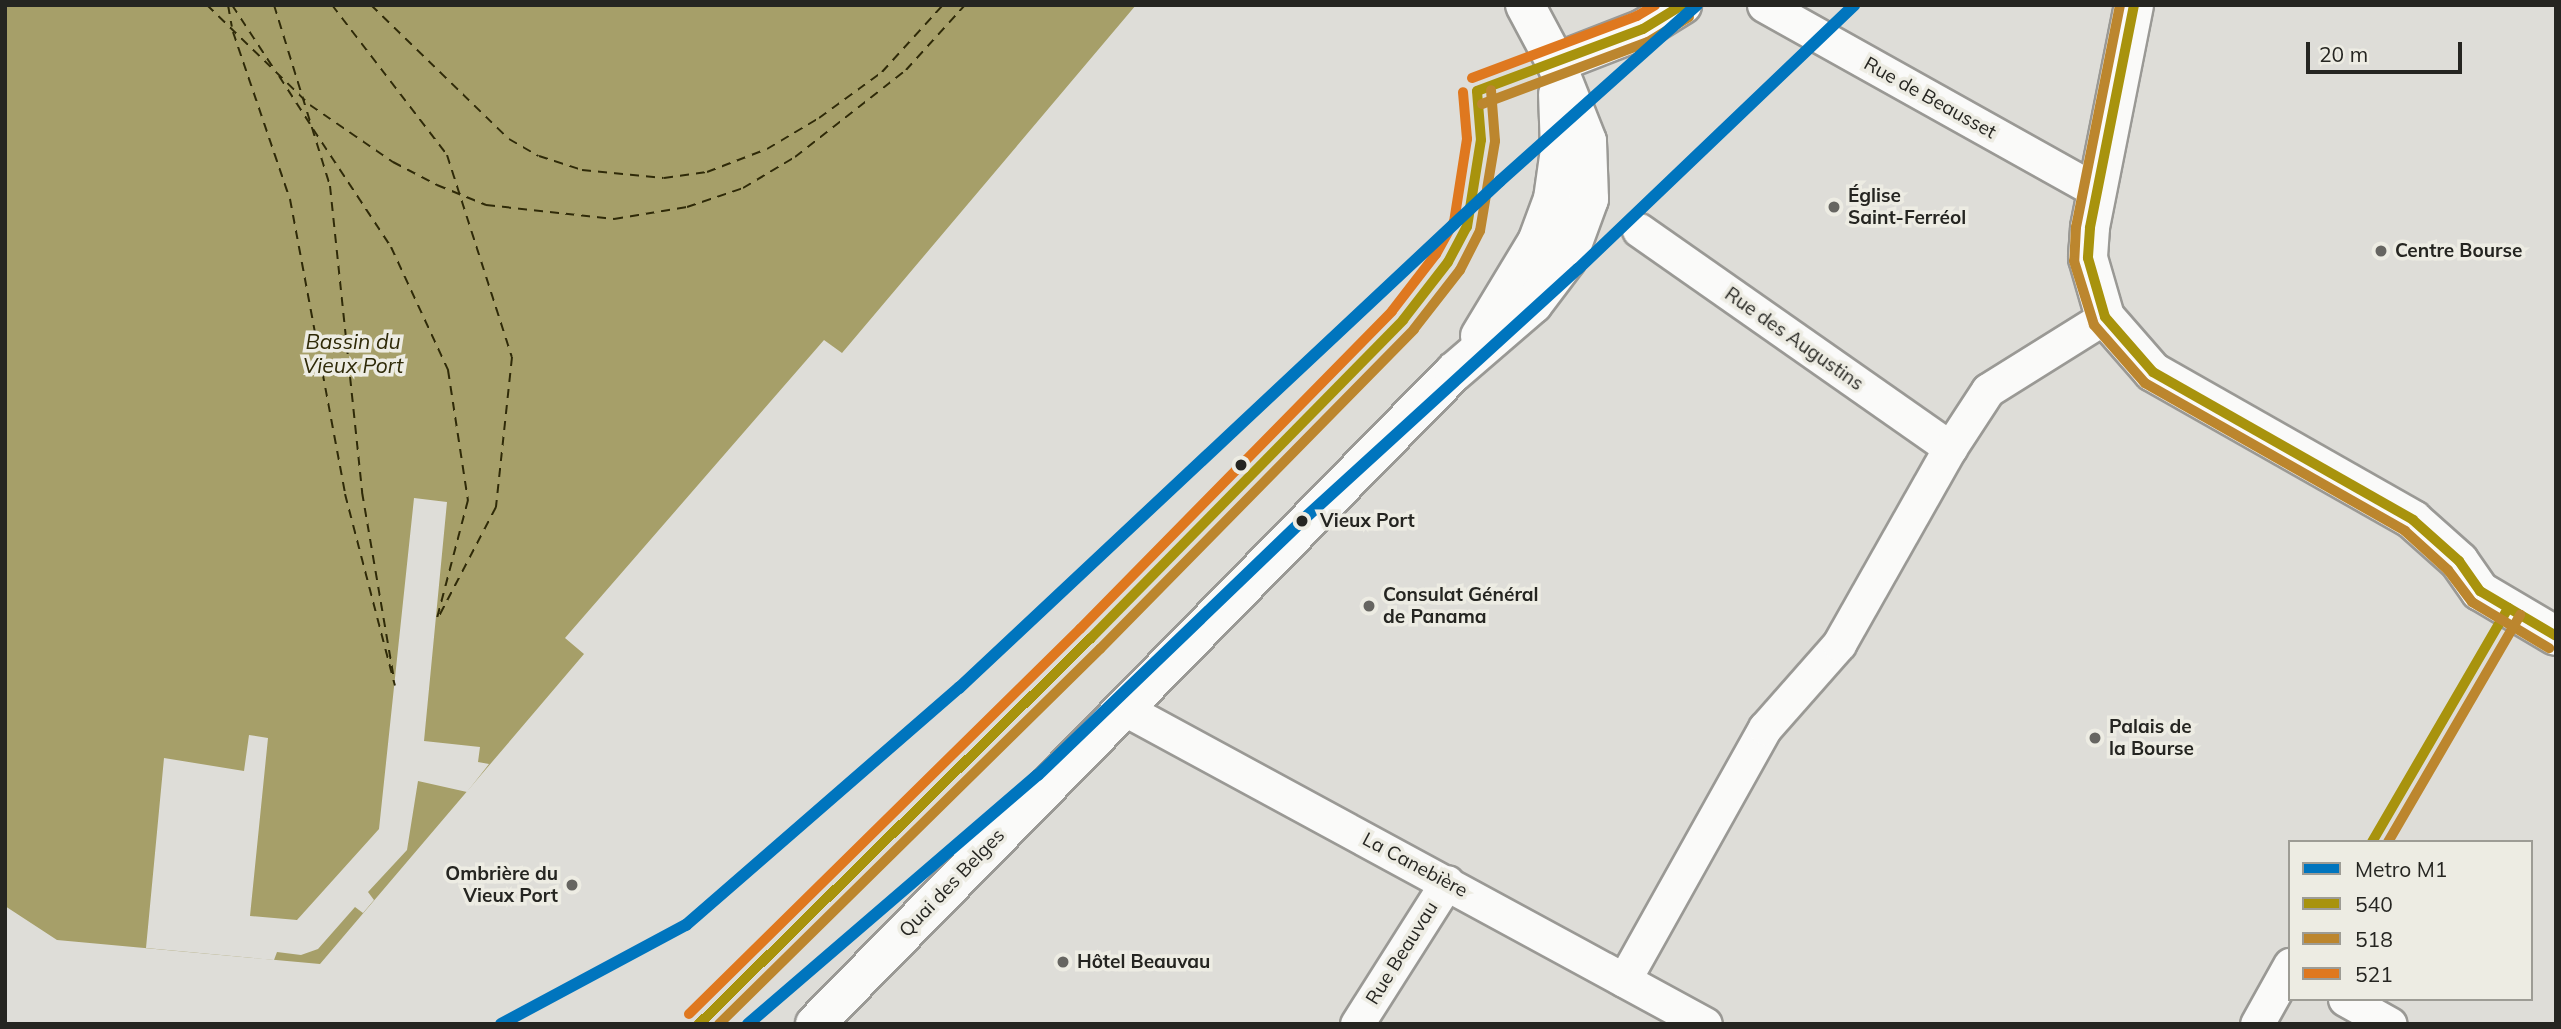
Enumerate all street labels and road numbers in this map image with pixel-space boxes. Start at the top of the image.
street label: Rue de Beausset [1860,52,2000,144]
street label: Rue des Augustins [1720,283,1868,395]
street label: Quai des Belges [895,824,1009,942]
street label: La Canebière [1359,828,1471,902]
street label: Rue Beauvau [1361,897,1443,1009]

